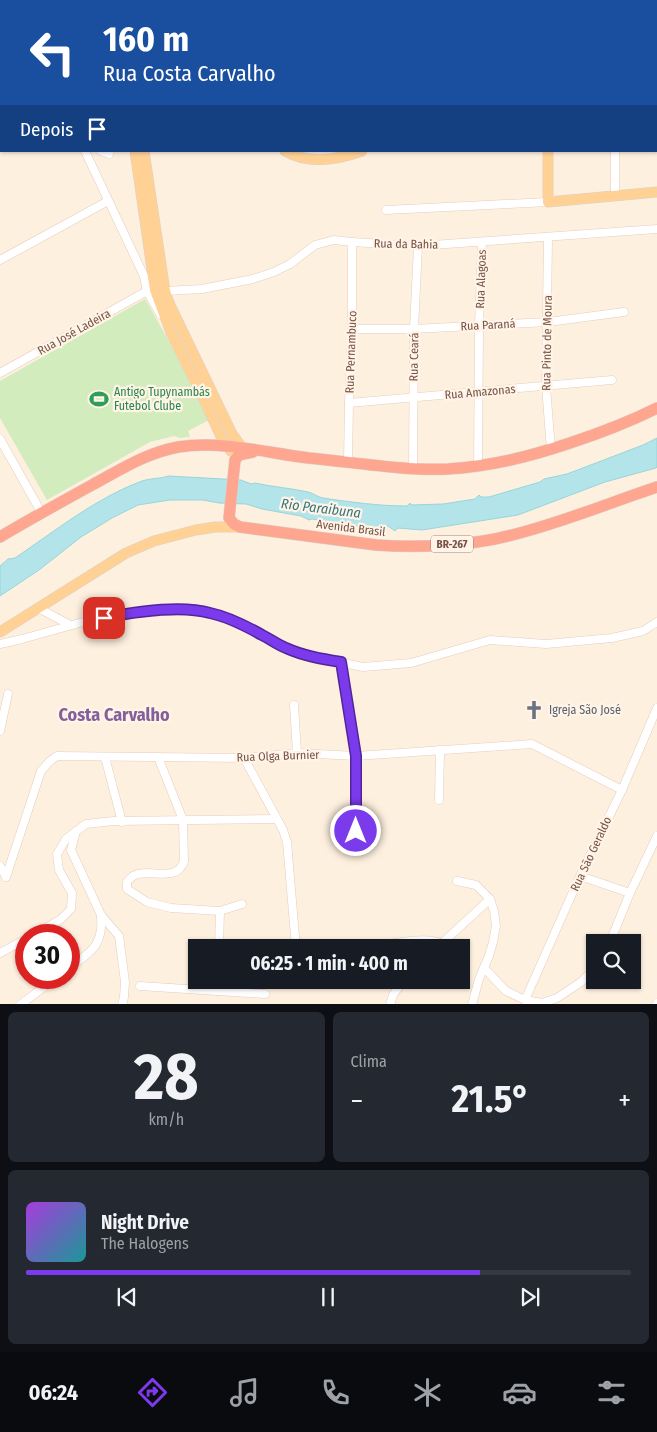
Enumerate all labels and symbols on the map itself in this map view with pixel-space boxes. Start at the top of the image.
street label: Rua da Bahia [374,236,438,252]
street label: Rua Alagoas [473,249,489,309]
street label: Rua Pinto de Moura [539,295,555,391]
street label: Rua José Ladeira [35,306,113,358]
street label: Rua Pernambuco [343,310,359,394]
street label: Rua Paraná [460,317,516,333]
street label: Rua Ceará [407,332,421,382]
street label: Rua Amazonas [444,382,516,402]
place label: Antigo Tupynambás Futebol Clube [114,385,210,413]
sports icon: Antigo Tupynambás Futebol Clube [88,388,110,410]
water label: Rio Paraibuna [280,495,362,522]
street label: Avenida Brasil [316,517,386,539]
road number: BR-267 [431,536,473,552]
pin [83,597,125,639]
church icon: Igreja São José [523,699,545,721]
place label: Igreja São José [549,703,621,717]
district label: Costa Carvalho [58,704,170,726]
street label: Rua Olga Burnier [236,748,320,764]
position arrow [329,804,381,856]
street label: Rua São Geraldo [568,814,614,894]
speed limit sign: 30 [15,924,80,989]

